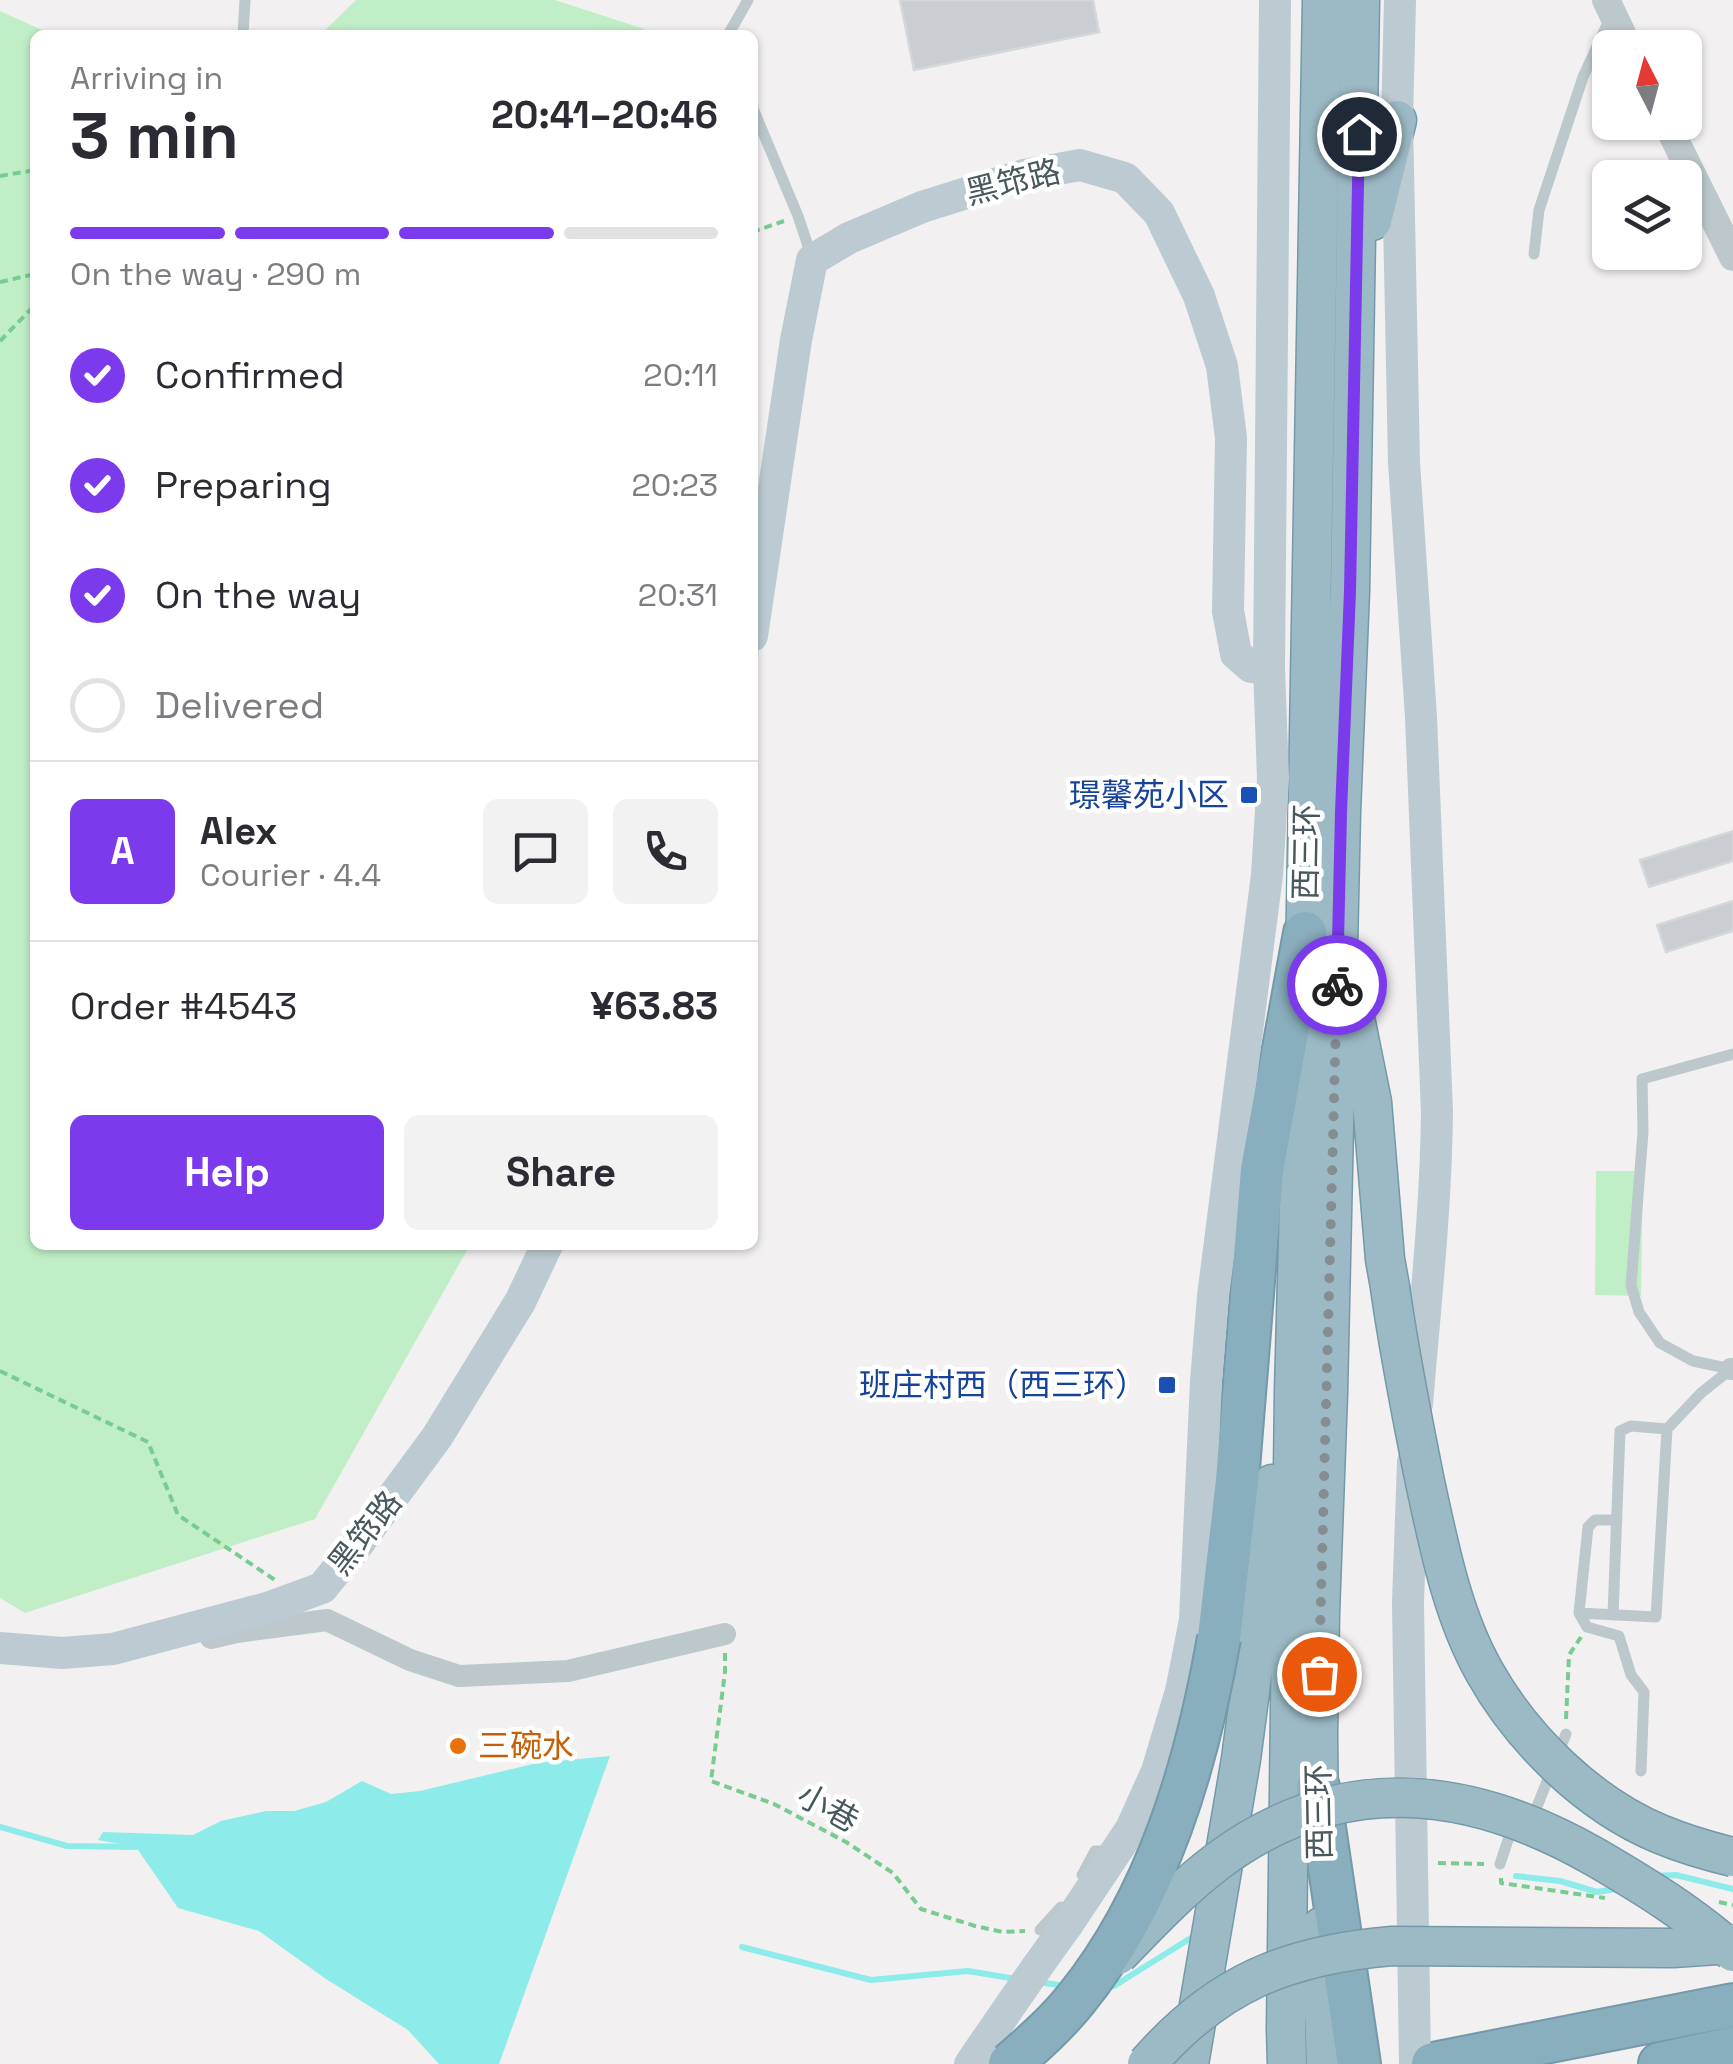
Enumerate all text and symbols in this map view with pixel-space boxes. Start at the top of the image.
north arrow [1592,30,1702,140]
map controls [1592,30,1702,270]
text: Arriving in [70,58,223,98]
text: 20:41–20:46 [491,91,718,139]
pin [1317,92,1402,177]
text: 3 min [70,94,239,177]
icon: home [1332,107,1387,162]
street label: 黑筇路 [962,151,1064,213]
button: layers [1592,160,1702,270]
text: On the way · 290 m [70,254,361,294]
icon: check [70,348,125,403]
text: Confirmed [155,351,345,399]
text: 20:11 [643,355,718,395]
icon: check [70,458,125,513]
text: Preparing [155,461,332,509]
text: 20:23 [632,465,718,505]
icon: check [70,568,125,623]
text: On the way [155,571,361,619]
text: 20:31 [638,575,718,615]
text: Delivered [155,681,324,729]
place label: 璟馨苑小区 [1069,775,1229,815]
marker: 璟馨苑小区 [1238,784,1260,806]
button: chat [483,799,588,904]
button: phone [613,799,718,904]
street label: 西三环 [1285,804,1327,900]
text: Alex [200,807,277,855]
text: A [110,827,135,875]
text: Courier · 4.4 [200,855,381,895]
courier [1287,935,1387,1035]
icon: bike [1310,958,1365,1013]
text: Order #4543 [70,982,297,1030]
text: ¥63.83 [591,982,718,1030]
button: Help [70,1115,384,1230]
button: Share [404,1115,718,1230]
place label: 班庄村西（西三环） [859,1365,1147,1405]
marker: 班庄村西（西三环） [1156,1374,1178,1396]
street label: 黑筇路 [320,1483,410,1583]
pin [1277,1632,1362,1717]
icon: bag [1292,1647,1347,1702]
place label: 三碗水 [478,1726,574,1766]
marker: 三碗水 [447,1735,469,1757]
street label: 西三环 [1298,1764,1340,1860]
street label: 小巷 [790,1775,866,1841]

